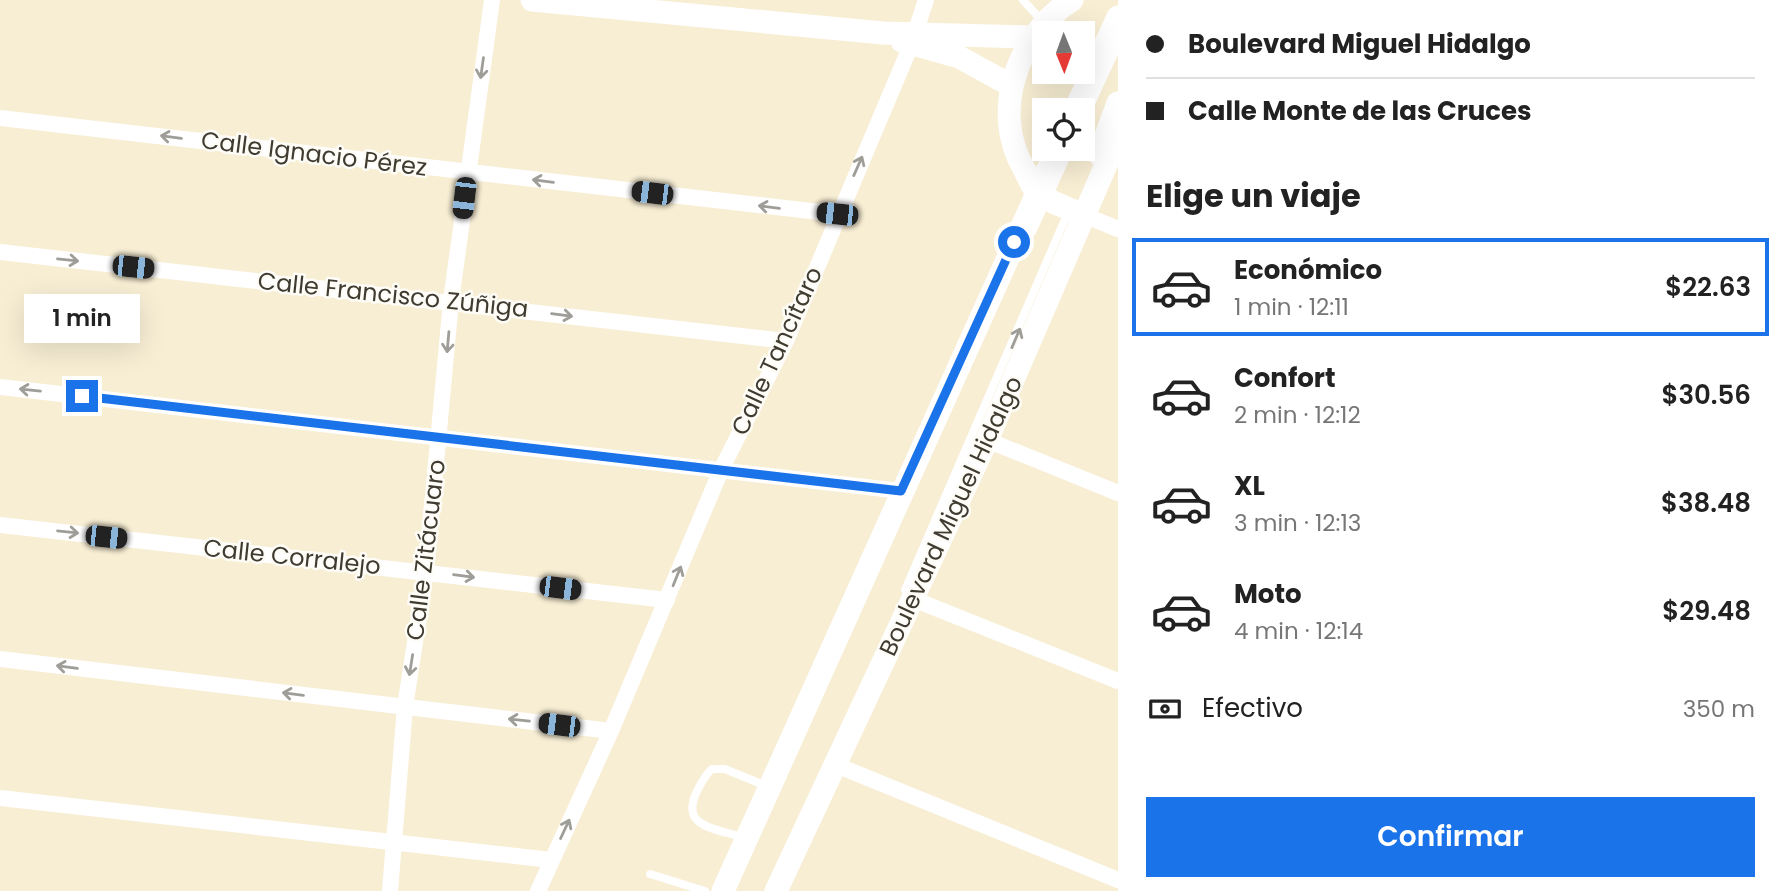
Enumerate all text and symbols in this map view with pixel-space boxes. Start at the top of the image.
north arrow [1032,21,1096,84]
map controls [1032,21,1095,161]
text: Boulevard Miguel Hidalgo [1188,26,1531,62]
one-way arrow [476,56,489,78]
text: Calle Monte de las Cruces [1188,93,1532,129]
button: locate [1032,98,1095,161]
street label: Calle Ignacio Pérez [199,123,429,184]
one-way arrow [160,131,183,144]
one-way arrow [852,156,865,177]
text: Elige un viaje [1146,173,1361,218]
one-way arrow [532,174,555,187]
car [452,176,477,220]
car [630,180,675,206]
one-way arrow [758,200,781,213]
car [816,201,859,227]
route start [998,226,1030,258]
text: Económico [1234,252,1382,288]
one-way arrow [56,253,79,266]
car [112,254,155,280]
icon: car [1150,256,1213,319]
street label: Calle Tancítaro [723,261,830,440]
street label: Calle Francisco Zúñiga [256,264,530,325]
text: $22.63 [1665,269,1751,305]
text: 1 min · 12:11 [1234,291,1349,323]
callout: 1 min [24,294,140,344]
text: 1 min [52,302,112,334]
one-way arrow [550,308,573,321]
one-way arrow [1010,328,1023,349]
one-way arrow [441,330,454,353]
text: Confort [1234,360,1336,396]
icon: car [1150,364,1213,427]
street label: Boulevard Miguel Hidalgo [871,370,1030,661]
text: $30.56 [1661,377,1751,413]
route end [66,380,98,412]
one-way arrow [19,384,42,397]
text: 2 min · 12:12 [1234,399,1361,431]
street label: Calle Zitácuaro [398,458,453,642]
text: XL [1234,468,1265,504]
icon: car [1150,472,1213,535]
text: $38.48 [1661,485,1751,521]
text: 3 min · 12:13 [1234,507,1361,539]
car [85,524,128,550]
one-way arrow [56,526,79,539]
street label: Calle Corralejo [202,531,382,582]
one-way arrow [671,565,684,587]
one-way arrow [453,570,475,583]
car [538,575,583,601]
text: Moto [1234,576,1302,612]
icon: car [1150,580,1213,643]
text: $29.48 [1662,593,1751,629]
text: 4 min · 12:14 [1234,615,1363,647]
one-way arrow [404,653,417,676]
one-way arrow [56,660,78,673]
one-way arrow [282,687,304,700]
icon: cash [1146,690,1184,728]
text: Efectivo [1202,690,1303,726]
text: 350 m [1683,693,1755,725]
car [537,712,582,738]
one-way arrow [508,714,530,727]
button: Confirmar [1146,797,1755,877]
one-way arrow [559,819,573,840]

